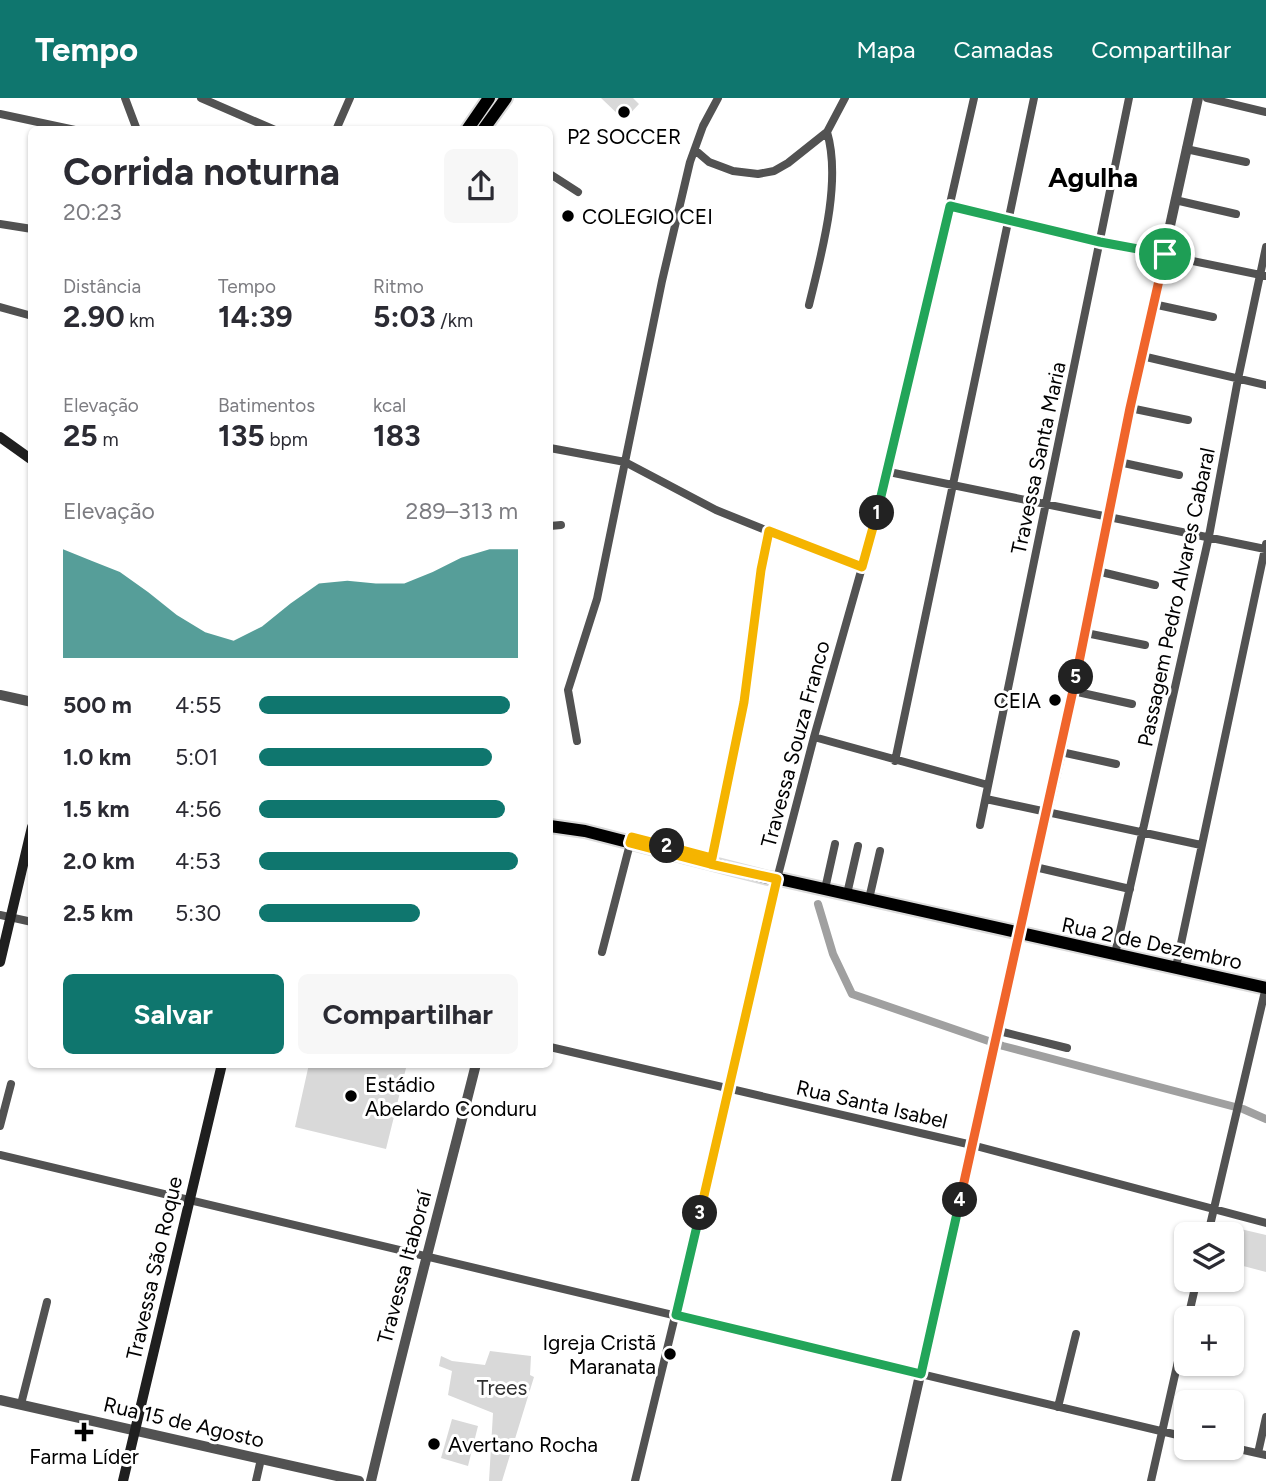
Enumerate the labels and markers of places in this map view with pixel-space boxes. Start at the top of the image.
marker: P2 SOCCER [616,104,632,120]
place label: P2 SOCCER [567,124,681,149]
place label: COLEGIO CEI [582,204,713,229]
marker: COLEGIO CEI [560,208,576,224]
pin [1135,224,1195,284]
pin: 1 [860,496,894,530]
pin: 5 [1058,660,1094,694]
place label: CEIA [994,688,1041,713]
marker: CEIA [1047,692,1063,708]
pin: 2 [650,828,684,864]
place label: Estádio Abelardo Conduru [365,1072,537,1121]
marker: Estádio Abelardo Conduru [343,1088,359,1104]
pin: 4 [942,1182,978,1218]
pin: 3 [682,1196,718,1230]
place label: Igreja Cristã Maranata [542,1330,656,1379]
marker: Igreja Cristã Maranata [662,1346,678,1362]
marker: Farma Líder [76,1424,92,1440]
place label: Avertano Rocha [448,1432,598,1457]
marker: Avertano Rocha [426,1436,442,1452]
place label: Farma Líder [29,1444,139,1469]

